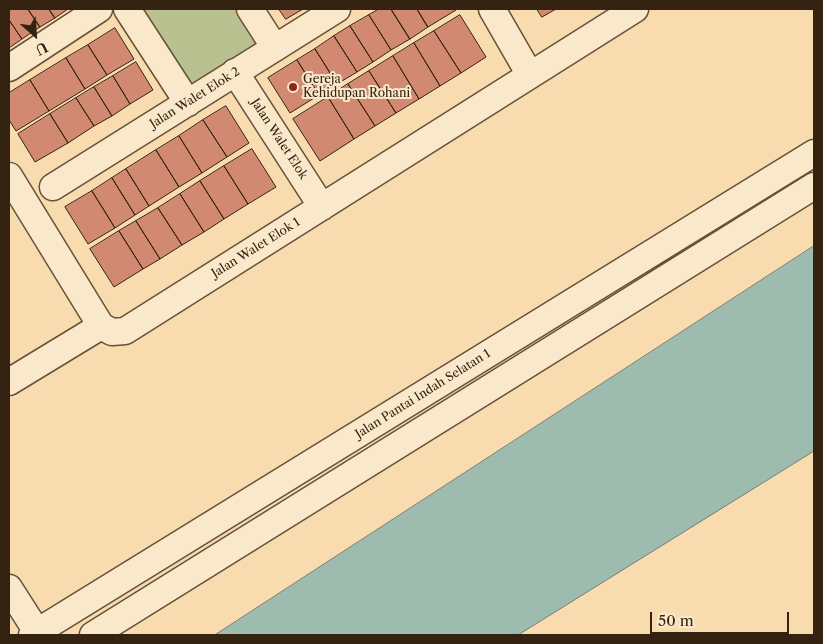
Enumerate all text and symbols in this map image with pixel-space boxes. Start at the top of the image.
north arrow [10,10,60,60]
text: U [33,38,51,59]
street label: Jalan Walet Elok 2 [147,65,243,131]
place label: Gereja Kehidupan Rohani [303,73,410,101]
marker: Gereja Kehidupan Rohani [287,81,299,93]
street label: Jalan Walet Elok [248,96,310,182]
street label: Jalan Walet Elok 1 [209,215,303,281]
street label: Jalan Pantai Indah Selatan 1 [353,346,493,442]
scale bar [653,602,792,634]
text: 50 m [658,611,694,630]

